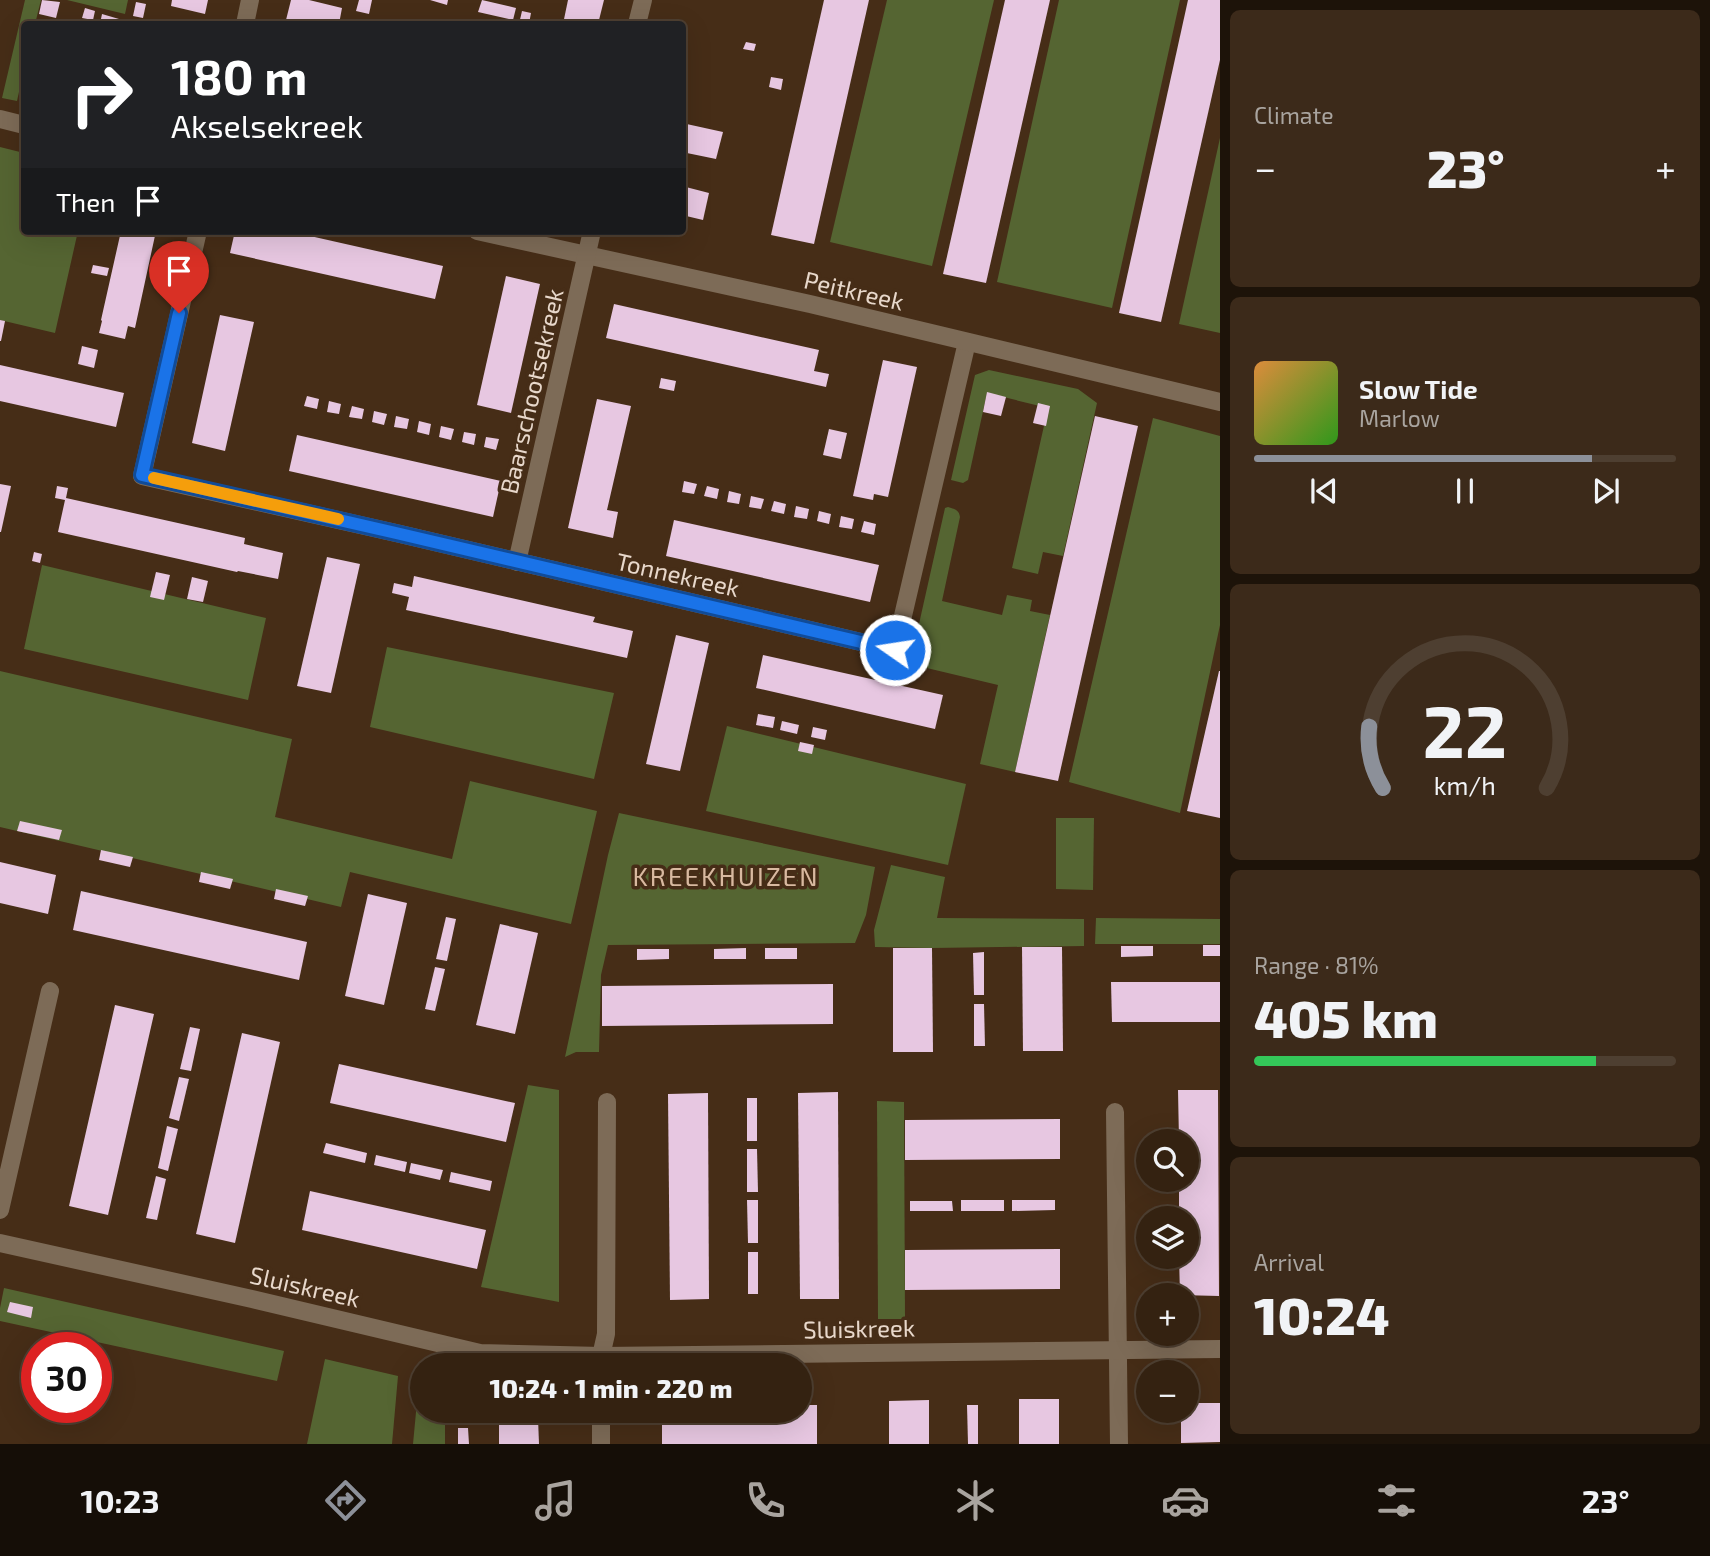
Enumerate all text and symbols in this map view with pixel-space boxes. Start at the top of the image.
text: 180 m [171,46,307,105]
icon: right [56,49,147,140]
text: Climate [1254,101,1334,129]
text: Akselsekreek [171,106,363,144]
text: 23° [1427,136,1505,198]
text: − [1254,144,1276,190]
text: + [1655,144,1676,190]
icon: arrive [129,182,167,220]
text: Then [56,186,115,217]
pin [149,241,209,313]
icon: arrive [160,252,198,290]
street label: Peitkreek [801,264,907,316]
street label: Baarschootsekreek [493,286,569,496]
text: Slow Tide [1359,373,1478,404]
text: Marlow [1359,404,1440,432]
icon: previous [1305,472,1343,510]
icon: pause [1446,472,1484,510]
icon: next [1587,472,1625,510]
street label: Tonnekreek [614,546,742,602]
position arrow [858,613,932,687]
text: 22 [1423,685,1507,773]
text: km/h [1434,770,1496,800]
district label: KREEKHUIZEN [632,860,820,891]
text: Range · 81% [1254,951,1379,979]
text: 405 km [1254,986,1438,1048]
map controls [1136,1129,1199,1423]
button: search [1136,1129,1199,1192]
button: layers [1136,1206,1199,1269]
text: Arrival [1254,1248,1324,1276]
street label: Sluiskreek [247,1259,363,1313]
button: + [1136,1283,1199,1346]
text: 10:24 [1254,1283,1389,1345]
street label: Sluiskreek [803,1313,915,1343]
speed limit sign: 30 [21,1332,112,1423]
button: − [1136,1360,1199,1423]
text: 10:24 · 1 min · 220 m [489,1372,733,1403]
icon: directions [321,1476,370,1525]
icon: music [531,1476,580,1525]
icon: phone [741,1476,790,1525]
icon: climate [951,1476,1000,1525]
icon: car [1161,1476,1210,1525]
icon: filters [1372,1476,1421,1525]
text: 10:23 [81,1481,160,1519]
text: 23° [1582,1481,1629,1519]

